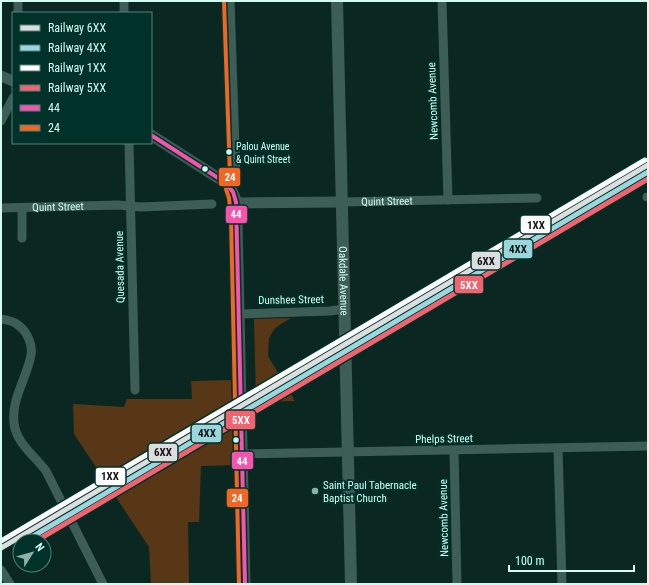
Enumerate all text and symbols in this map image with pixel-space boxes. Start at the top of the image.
legend [12,12,152,144]
text: Railway 6XX [48,21,106,35]
text: Railway 4XX [48,41,106,55]
text: Railway 1XX [48,61,106,75]
street label: Newcomb Avenue [425,62,441,140]
text: Railway 5XX [48,81,106,95]
text: 44 [48,101,60,115]
text: 24 [48,121,60,135]
place label: Palou Avenue & Quint Street [236,141,290,165]
marker: Palou Avenue & Quint Street [224,147,234,157]
unlabelled marker [200,164,210,174]
line badge: 24 [218,167,241,187]
text: 24 [224,171,236,184]
street label: Quint Street [361,194,413,208]
street label: Quint Street [32,199,84,214]
line badge: 44 [225,205,248,224]
text: 44 [230,208,242,221]
line badge: 1XX [520,215,551,234]
text: 1XX [527,219,545,232]
street label: Quesada Avenue [113,231,127,303]
line badge: 4XX [503,239,533,259]
text: 4XX [509,243,527,256]
street label: Oakdale Avenue [336,246,351,316]
line badge: 6XX [471,251,501,270]
text: 6XX [477,255,495,268]
line badge: 5XX [454,275,484,294]
text: 5XX [460,279,478,292]
street label: Dunshee Street [258,293,324,307]
line badge: 5XX [225,410,256,430]
text: 5XX [232,414,250,427]
line badge: 4XX [191,424,222,443]
text: 4XX [198,427,216,440]
street label: Phelps Street [415,432,473,446]
unlabelled marker [231,435,241,445]
line badge: 6XX [148,443,178,462]
text: 6XX [154,446,172,459]
line badge: 44 [231,451,254,470]
text: 44 [236,455,248,468]
line badge: 1XX [95,467,126,486]
text: 1XX [101,470,119,483]
place label: Saint Paul Tabernacle Baptist Church [323,479,417,505]
street label: Newcomb Avenue [437,479,451,557]
marker: Saint Paul Tabernacle Baptist Church [310,486,320,496]
line badge: 24 [226,488,249,508]
text: 24 [231,492,243,505]
north arrow [12,533,52,573]
text: N [32,541,47,554]
scale bar [509,547,634,573]
text: 100 m [515,554,545,568]

